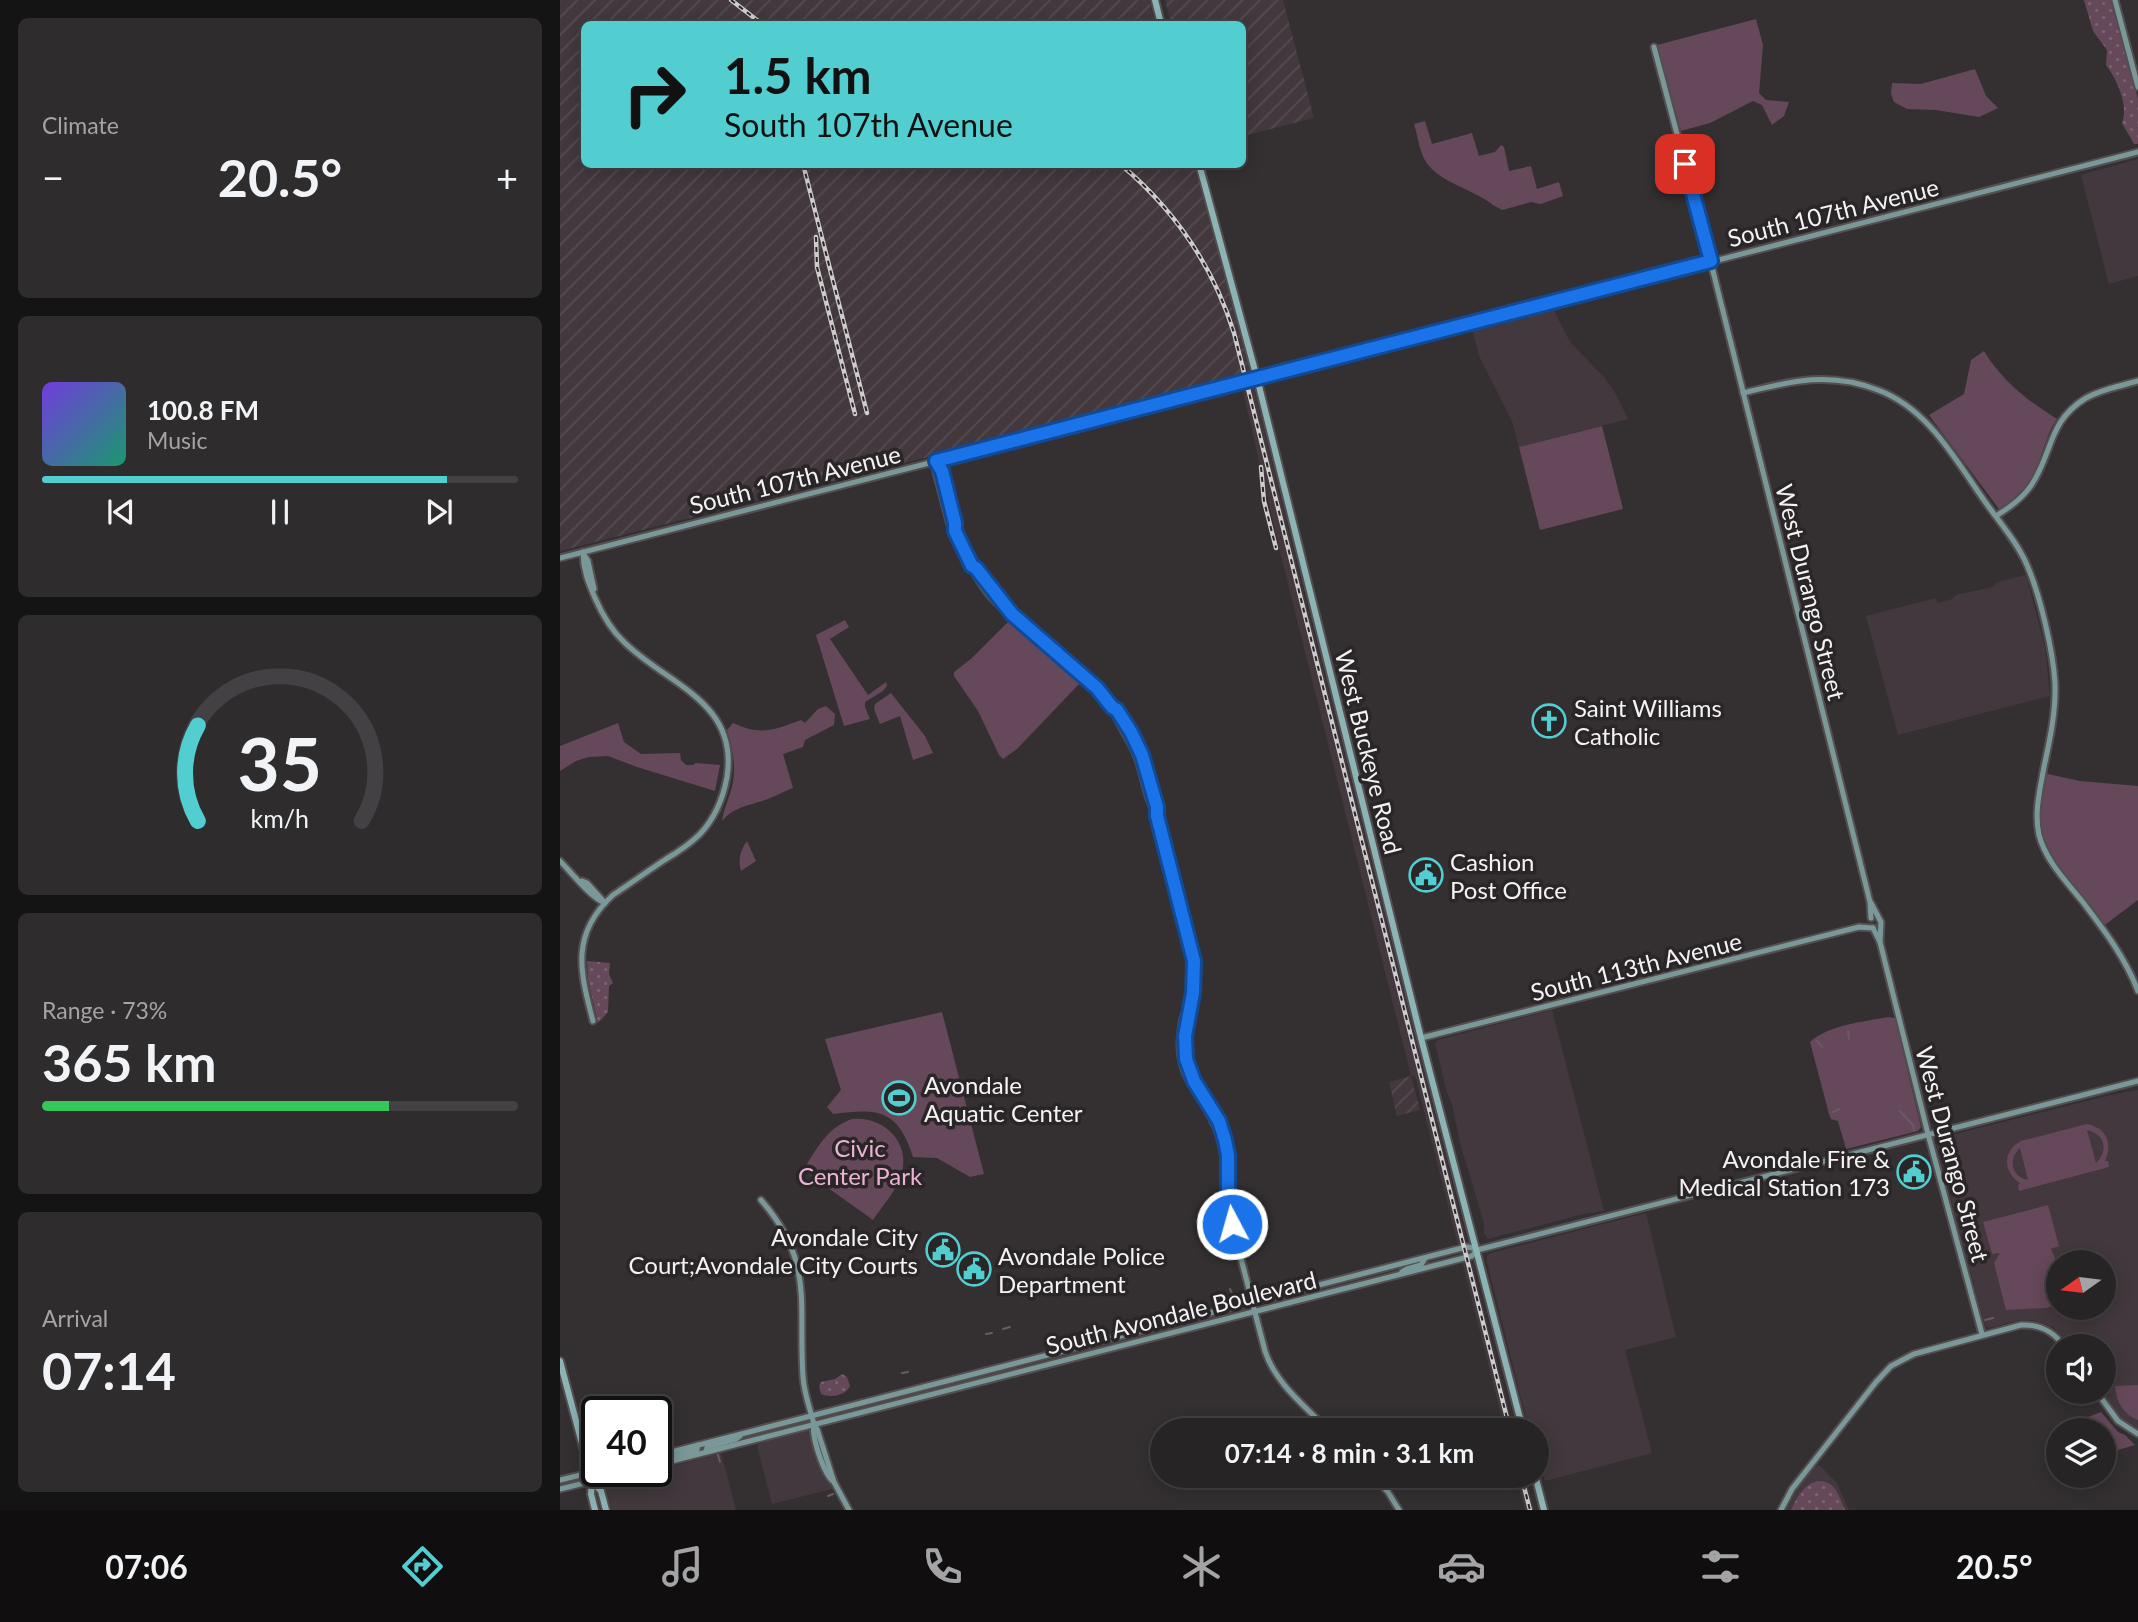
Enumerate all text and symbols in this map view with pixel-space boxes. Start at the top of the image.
text: 1.5 km [724,46,872,104]
icon: right [609,49,700,140]
text: South 107th Avenue [724,105,1013,144]
text: Climate [42,111,119,139]
pin [1655,134,1715,194]
icon: arrive [1666,145,1704,183]
text: 20.5° [218,146,342,208]
text: − [42,154,64,200]
text: + [496,154,518,200]
street label: South 107th Avenue [1724,172,1942,252]
text: 100.8 FM [147,394,259,426]
text: Music [147,426,207,454]
street label: South 107th Avenue [686,439,904,519]
street label: West Durango Street [1770,481,1852,704]
icon: previous [102,493,140,531]
icon: pause [261,493,299,531]
icon: next [420,493,458,531]
street label: West Buckeye Road [1330,647,1408,857]
place label: Saint Williams Catholic [1574,693,1722,750]
church icon: Saint Williams Catholic [1530,702,1568,740]
text: 35 [238,719,322,807]
text: km/h [251,803,309,833]
place label: Cashion Post Office [1450,847,1567,904]
public building icon: Cashion Post Office [1407,856,1445,894]
street label: South 113th Avenue [1527,926,1745,1006]
text: Range · 73% [42,996,167,1024]
text: 365 km [42,1031,216,1093]
street label: West Durango Street [1910,1043,1996,1265]
place label: Avondale Aquatic Center [924,1070,1083,1127]
sports icon: Avondale Aquatic Center [880,1079,918,1117]
park label: Civic Center Park [798,1133,923,1190]
place label: Avondale Fire & Medical Station 173 [1678,1144,1890,1201]
public building icon: Avondale Fire & Medical Station 173 [1895,1153,1933,1191]
position arrow [1195,1187,1269,1261]
place label: Avondale City Court;Avondale City Courts [629,1222,919,1279]
public building icon: Avondale City Court;Avondale City Courts [924,1231,962,1269]
place label: Avondale Police Department [998,1241,1165,1298]
public building icon: Avondale Police Department [955,1250,993,1288]
north arrow [2046,1250,2116,1320]
map controls [2046,1250,2116,1488]
street label: South Avondale Boulevard [1043,1264,1319,1360]
text: Arrival [42,1304,108,1332]
button: sound [2046,1334,2116,1404]
text: 07:14 [42,1339,176,1401]
speed limit sign: 40 [581,1396,672,1487]
button: layers [2046,1418,2116,1488]
text: 07:14 · 8 min · 3.1 km [1225,1437,1474,1469]
icon: directions [398,1542,447,1591]
icon: music [658,1542,707,1591]
icon: phone [918,1542,967,1591]
icon: climate [1177,1542,1226,1591]
icon: car [1437,1542,1486,1591]
icon: filters [1696,1542,1745,1591]
text: 07:06 [105,1547,188,1586]
text: 20.5° [1956,1547,2033,1586]

